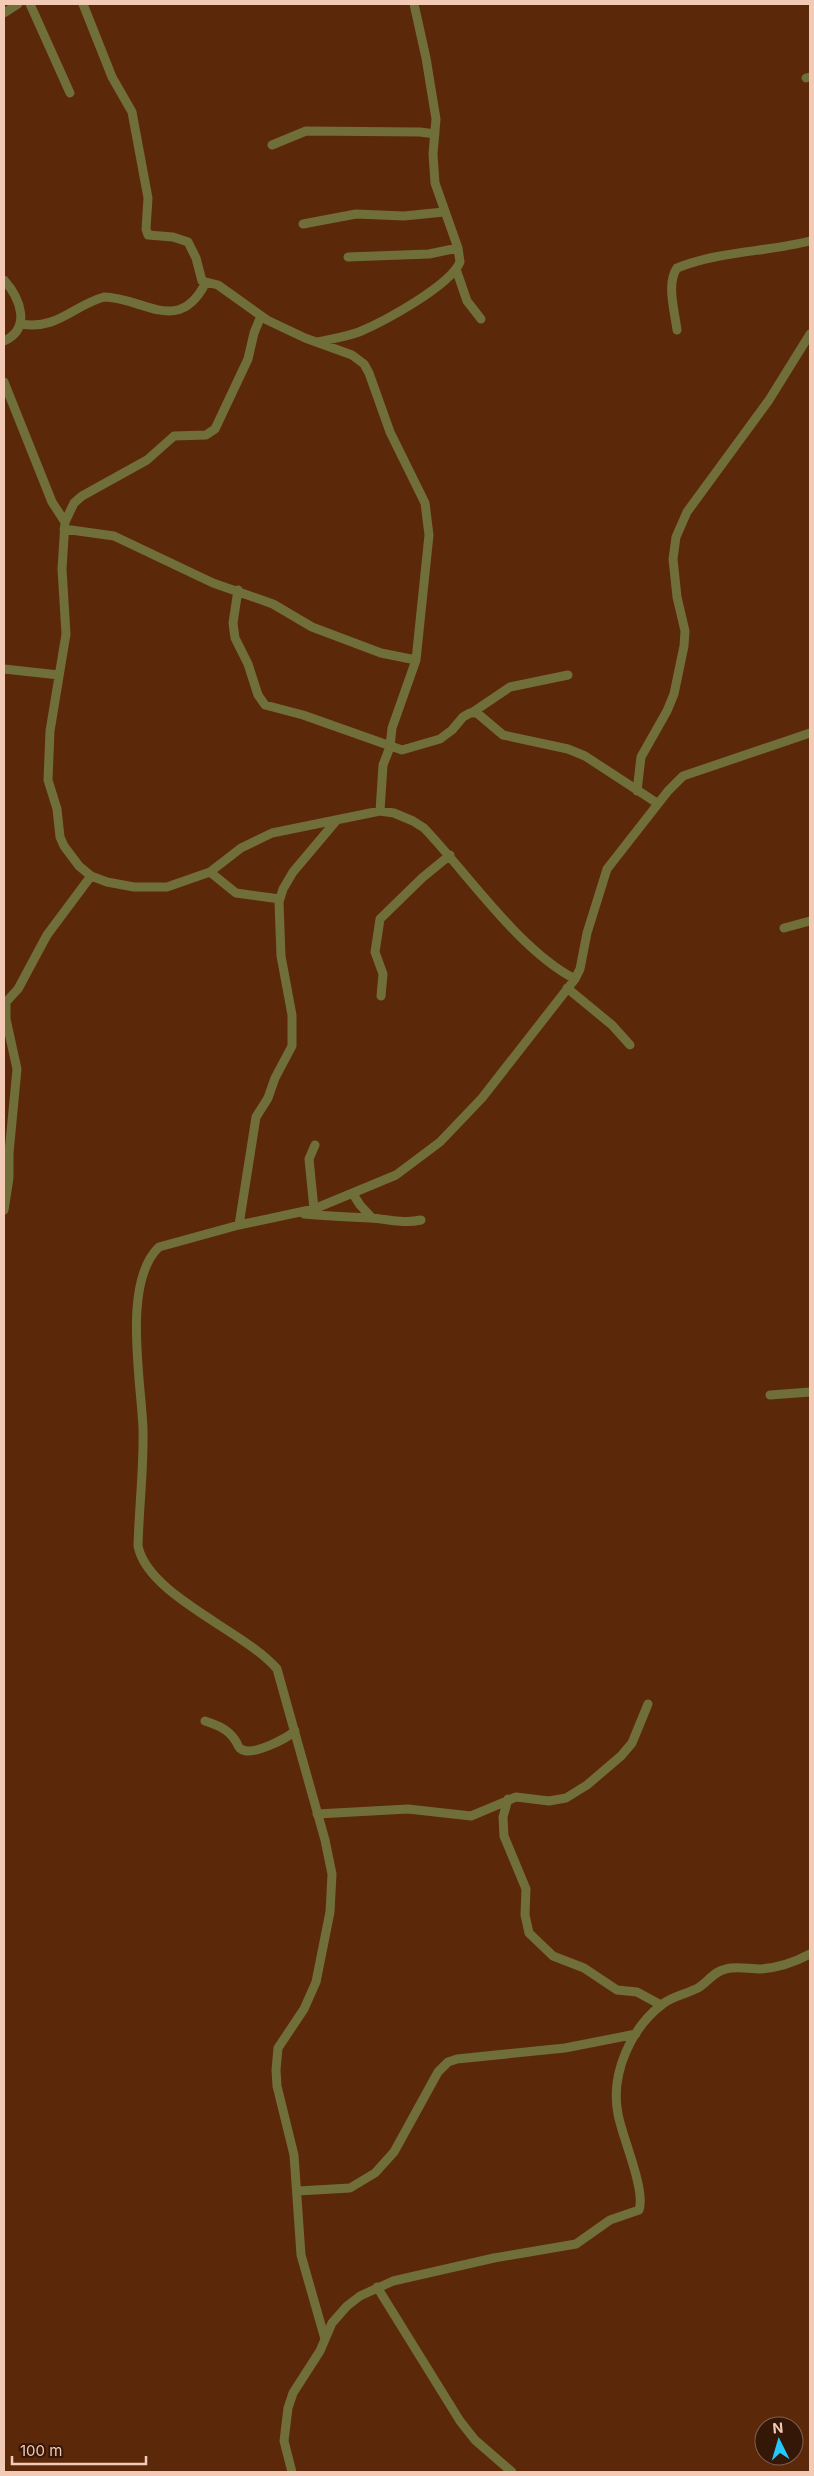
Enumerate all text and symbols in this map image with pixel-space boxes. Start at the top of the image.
north arrow [754,2416,804,2466]
text: N [772,2419,784,2436]
scale bar [12,2434,146,2466]
text: 100 m [20,2441,62,2460]

